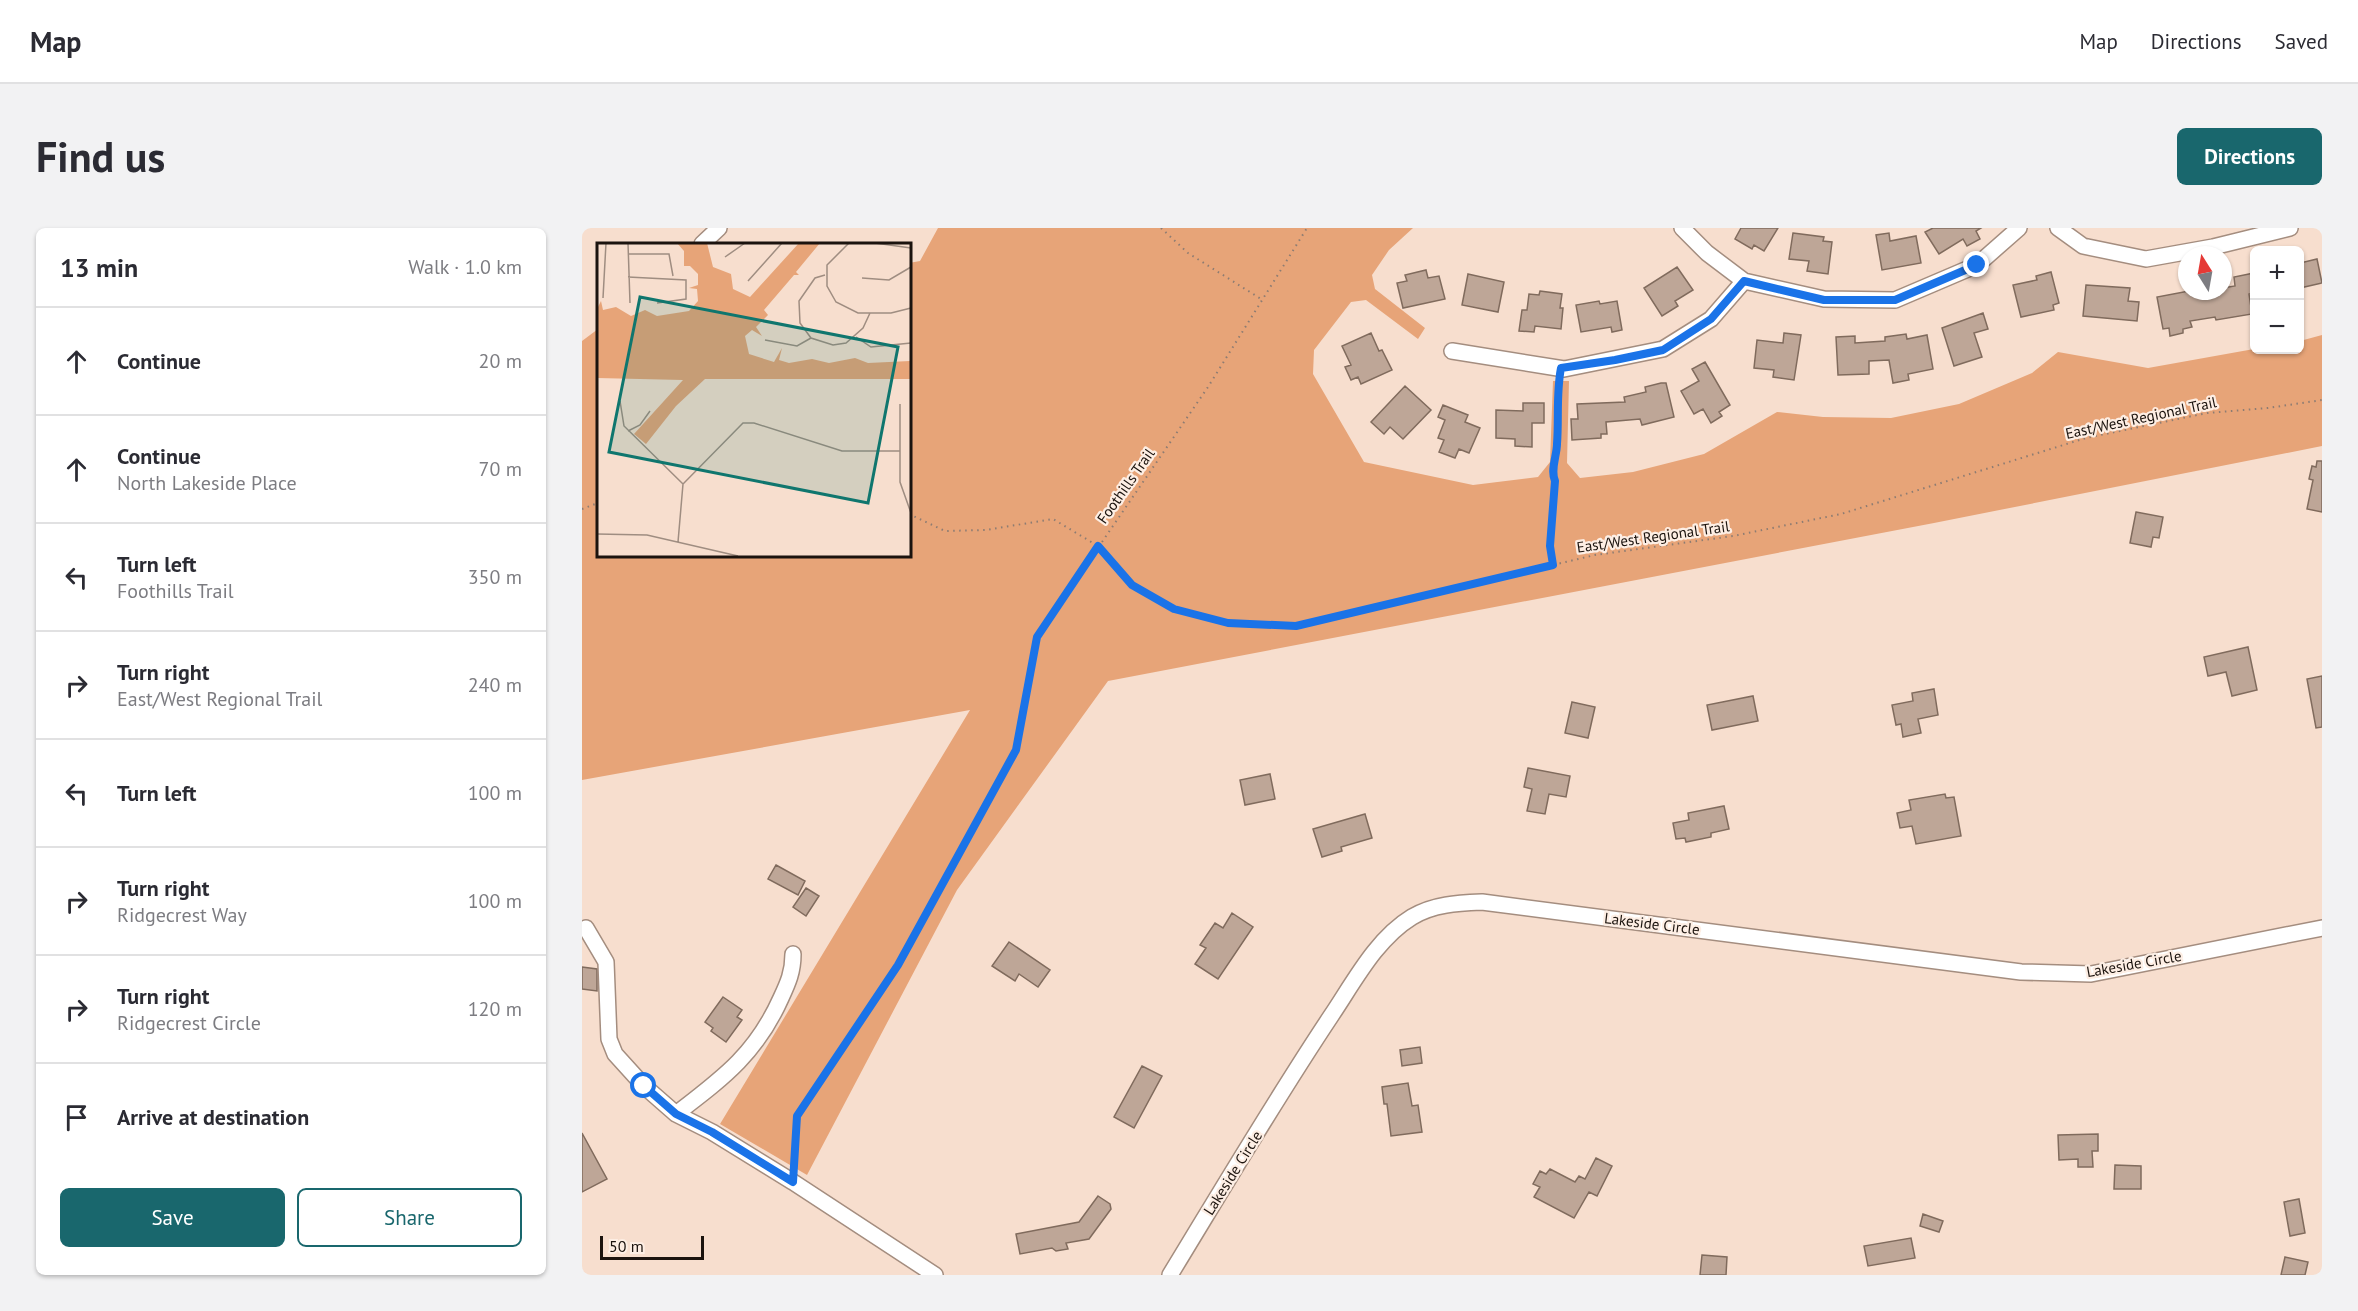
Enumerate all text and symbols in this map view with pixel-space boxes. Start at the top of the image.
text: Map [30,23,81,60]
text: Map [2079,28,2118,55]
text: Directions [2151,28,2242,55]
text: Saved [2275,28,2328,55]
button: Directions [2177,128,2322,185]
text: Find us [36,129,165,184]
inset map [597,243,910,556]
north arrow [2178,246,2232,300]
map controls [2250,246,2304,354]
button: + [2250,246,2304,300]
text: 13 min [60,251,138,284]
route end [1963,251,1989,277]
text: Walk · 1.0 km [408,254,522,280]
button: − [2250,300,2304,354]
icon: ahead [60,345,93,378]
text: Continue [117,347,201,375]
text: 20 m [479,348,522,374]
street label: East/West Regional Trail [2064,392,2219,443]
text: Continue [117,442,201,470]
street label: Foothills Trail [1093,444,1159,527]
icon: ahead [60,453,93,486]
text: 70 m [479,456,522,482]
text: North Lakeside Place [117,470,297,496]
street label: East/West Regional Trail [1575,516,1731,557]
text: Turn left [117,550,197,578]
icon: left [60,561,93,594]
text: 350 m [468,564,522,590]
text: Foothills Trail [117,578,234,604]
text: Turn right [117,658,209,686]
icon: right [60,669,93,702]
text: 240 m [468,672,522,698]
text: East/West Regional Trail [117,686,322,712]
icon: left [60,777,93,810]
text: Turn left [117,779,197,807]
text: 100 m [468,780,522,806]
text: Turn right [117,874,209,902]
icon: right [60,885,93,918]
text: 100 m [468,888,522,914]
text: Ridgecrest Way [117,902,247,928]
street label: Lakeside Circle [1603,908,1701,939]
street label: Lakeside Circle [2085,946,2183,981]
text: Turn right [117,982,209,1010]
icon: right [60,993,93,1026]
text: 120 m [468,996,522,1022]
text: Ridgecrest Circle [117,1010,261,1036]
route start [630,1072,656,1098]
icon: arrive [60,1101,93,1134]
text: Arrive at destination [117,1103,309,1131]
street label: Lakeside Circle [1199,1127,1266,1218]
button: Save [60,1188,285,1247]
button: Share [297,1188,522,1247]
scale bar [600,1233,704,1260]
text: 50 m [609,1236,644,1256]

